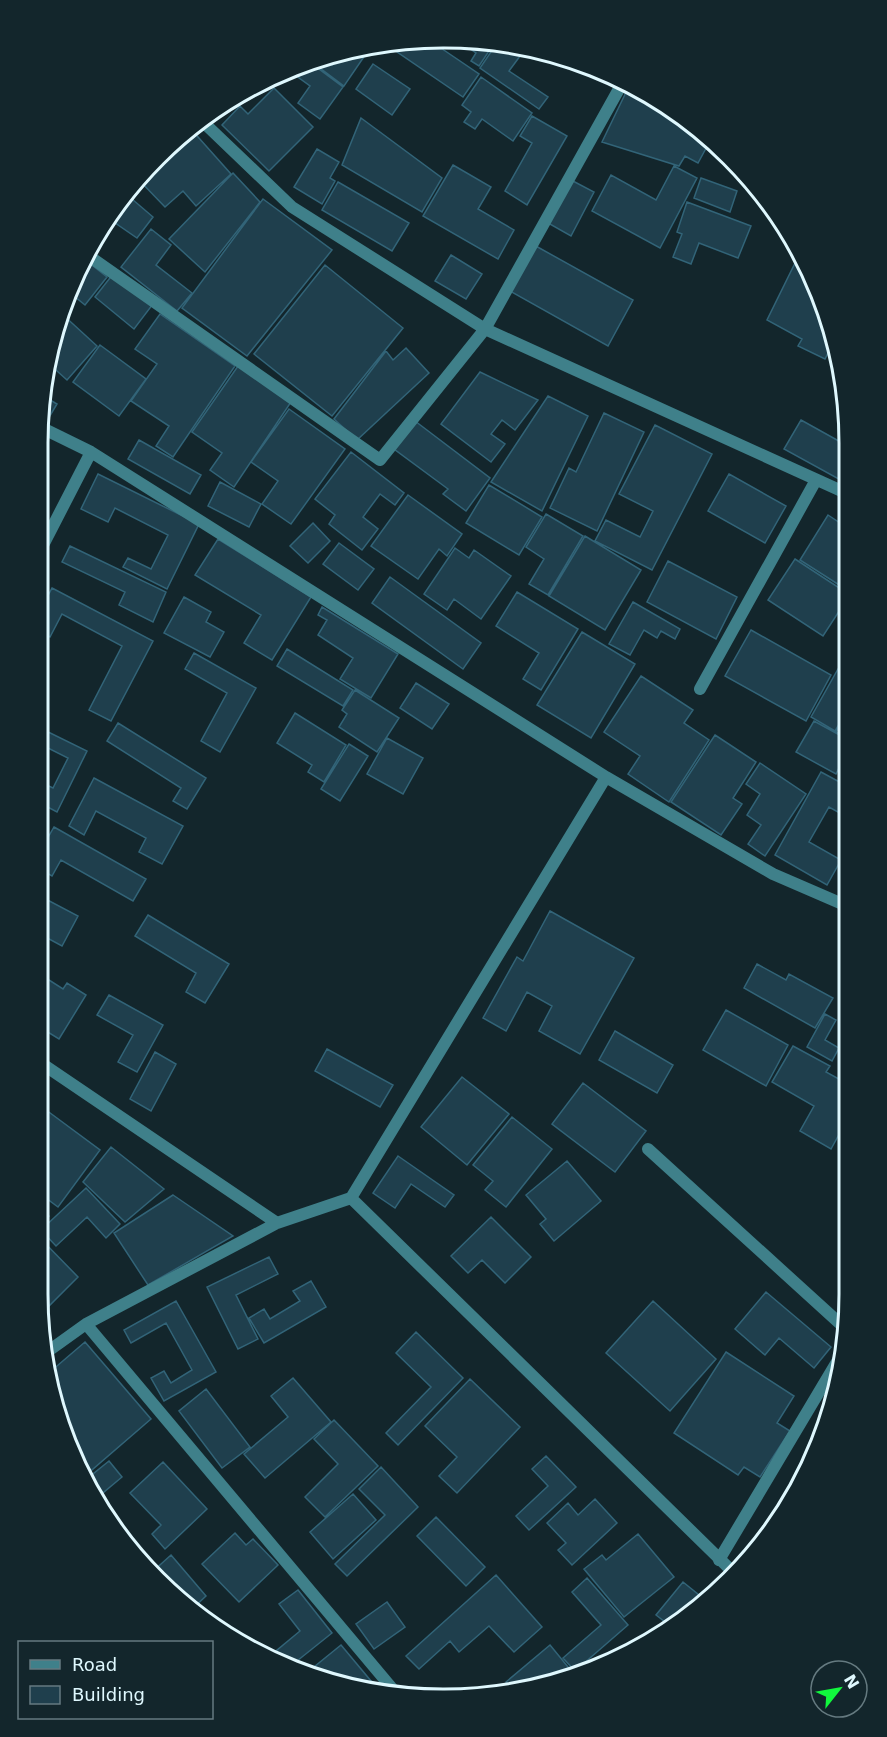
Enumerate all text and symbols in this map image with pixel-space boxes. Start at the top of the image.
legend [18,1641,213,1719]
text: Road [72,1654,117,1675]
north arrow [809,1659,869,1719]
text: N [840,1671,863,1692]
text: Building [72,1684,145,1705]

